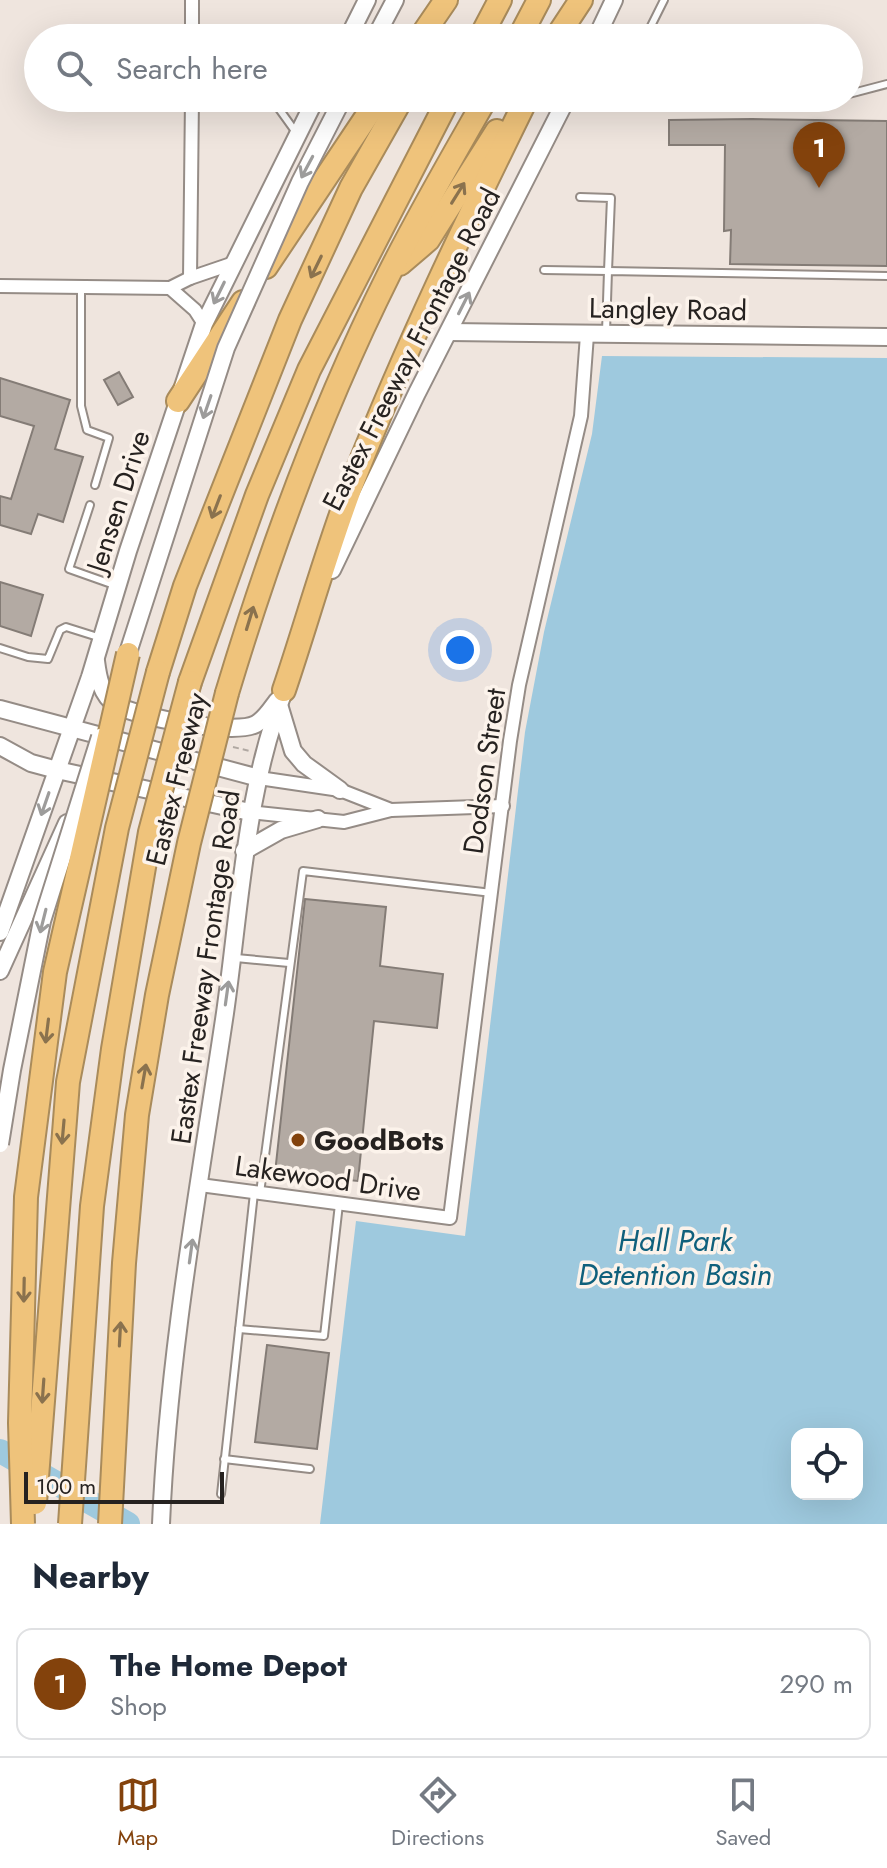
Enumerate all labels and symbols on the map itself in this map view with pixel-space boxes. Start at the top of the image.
pin: 1 [793,122,845,188]
one-way arrow [299,155,315,178]
street label: Eastex Freeway Frontage Road [312,181,511,518]
one-way arrow [450,182,466,205]
one-way arrow [308,255,323,279]
one-way arrow [211,281,226,305]
street label: Langley Road [588,288,747,331]
one-way arrow [457,292,472,316]
one-way arrow [198,394,213,419]
street label: Jensen Drive [75,425,161,581]
one-way arrow [208,494,222,519]
one-way arrow [243,606,258,632]
your location [440,630,480,670]
street label: Dodson Street [453,685,516,857]
street label: Eastex Freeway [135,688,218,870]
street label: Eastex Freeway Frontage Road [160,787,251,1147]
one-way arrow [37,791,52,816]
one-way arrow [34,908,49,934]
one-way arrow [220,980,235,1007]
one-way arrow [39,1018,54,1043]
one-way arrow [137,1063,152,1089]
one-way arrow [56,1118,71,1144]
place label: GoodBots [314,1120,444,1161]
marker: GoodBots [289,1131,307,1149]
street label: Lakewood Drive [232,1145,424,1212]
water label: Hall Park Detention Basin [578,1219,772,1296]
one-way arrow [184,1238,199,1264]
one-way arrow [16,1276,31,1303]
one-way arrow [113,1321,128,1348]
one-way arrow [35,1377,50,1404]
scale bar [24,1468,224,1504]

